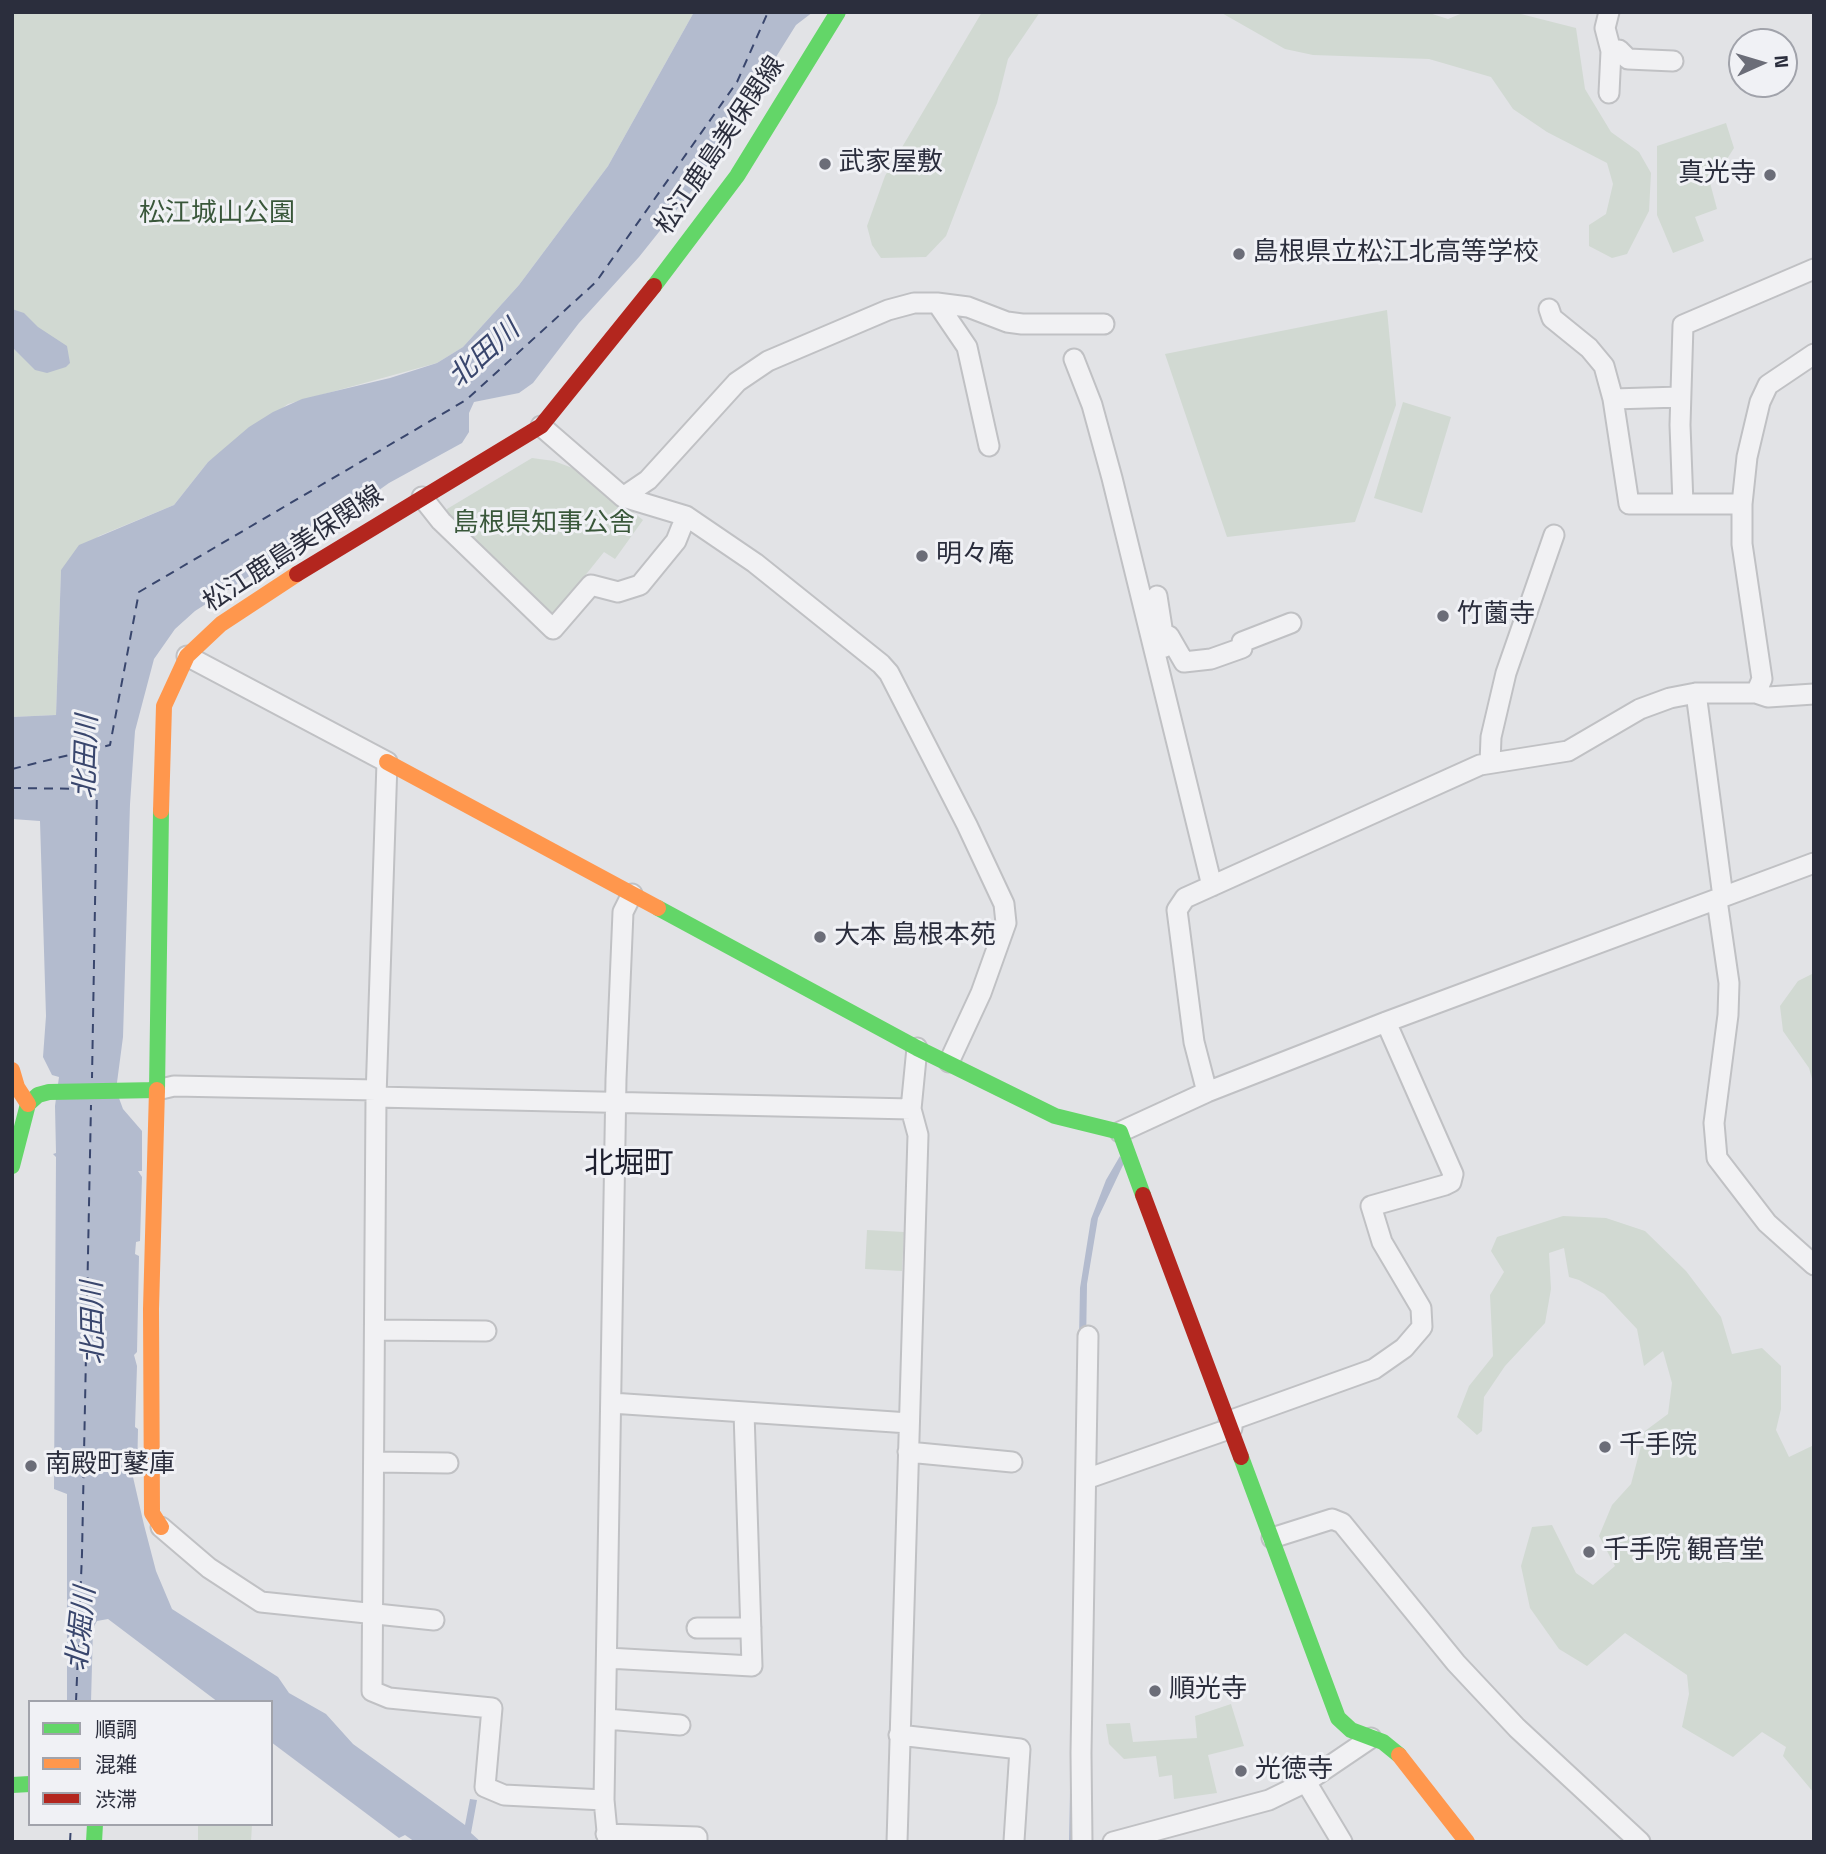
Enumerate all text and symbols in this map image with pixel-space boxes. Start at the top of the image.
north arrow [1728,28,1798,98]
street label: 松江鹿島美保関線 [650,51,792,241]
text: N [1768,54,1797,69]
place label: 武家屋敷 [839,148,943,180]
marker: 武家屋敷 [817,156,833,172]
place label: 真光寺 [1678,159,1756,191]
marker: 真光寺 [1762,167,1778,183]
park label: 松江城山公園 [139,199,295,231]
place label: 島根県立松江北高等学校 [1253,238,1539,270]
marker: 島根県立松江北高等学校 [1231,246,1247,262]
water label: 北田川 [443,314,527,396]
street label: 松江鹿島美保関線 [198,480,390,620]
park label: 島根県知事公舎 [453,509,635,541]
place label: 明々庵 [936,540,1014,572]
marker: 明々庵 [914,548,930,564]
place label: 竹薗寺 [1457,600,1535,632]
marker: 竹薗寺 [1435,608,1451,624]
water label: 北田川 [70,714,106,800]
place label: 大本 島根本苑 [834,921,996,953]
marker: 大本 島根本苑 [812,929,828,945]
district label: 北堀町 [584,1148,674,1184]
water label: 北田川 [77,1281,113,1365]
place label: 千手院 [1619,1431,1697,1463]
marker: 千手院 [1597,1439,1613,1455]
place label: 南殿町鼕庫 [45,1450,175,1482]
marker: 南殿町鼕庫 [23,1458,39,1474]
place label: 千手院 観音堂 [1603,1536,1765,1568]
marker: 千手院 観音堂 [1581,1544,1597,1560]
water label: 北堀川 [62,1585,104,1673]
place label: 順光寺 [1169,1675,1247,1707]
marker: 順光寺 [1147,1683,1163,1699]
legend [28,1700,273,1826]
text: 順調 [95,1713,137,1745]
text: 混雑 [95,1748,137,1780]
place label: 光徳寺 [1255,1755,1333,1787]
marker: 光徳寺 [1233,1763,1249,1779]
text: 渋滞 [95,1783,137,1815]

